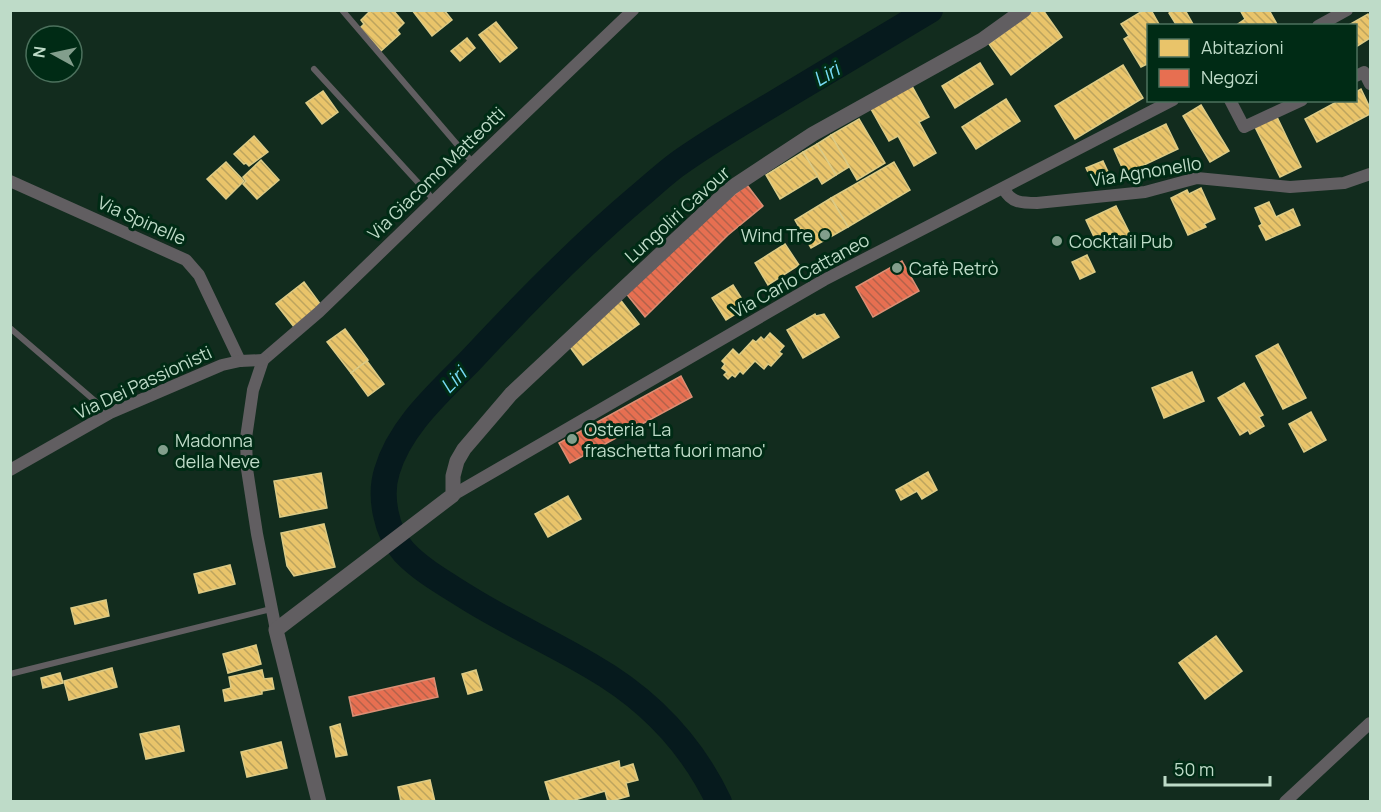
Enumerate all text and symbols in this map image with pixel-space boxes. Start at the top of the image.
north arrow [24,24,84,84]
legend [1147,24,1357,102]
text: Abitazioni [1201,35,1284,59]
text: N [27,45,51,59]
water label: Liri [808,54,846,92]
text: Negozi [1201,65,1259,89]
street label: Via Giacomo Matteotti [362,101,510,245]
street label: Via Agnonello [1089,150,1203,192]
street label: Lungoliri Cavour [619,160,735,268]
street label: Via Spinelle [94,190,190,250]
place label: Wind Tre [741,223,813,247]
street label: Via Carlo Cattaneo [727,227,873,323]
marker: Wind Tre [818,228,832,242]
place label: Cocktail Pub [1069,229,1173,253]
marker: Cocktail Pub [1050,234,1064,248]
place label: Cafè Retrò [909,256,998,280]
marker: Cafè Retrò [890,261,904,275]
street label: Via Dei Passionisti [71,340,215,424]
water label: Liri [434,359,474,399]
place label: Osteria 'La fraschetta fuori mano' [584,417,766,462]
place label: Madonna della Neve [175,428,260,473]
marker: Osteria 'La fraschetta fuori mano' [565,432,579,446]
marker: Madonna della Neve [156,443,170,457]
scale bar [1165,749,1270,787]
text: 50 m [1174,757,1214,781]

